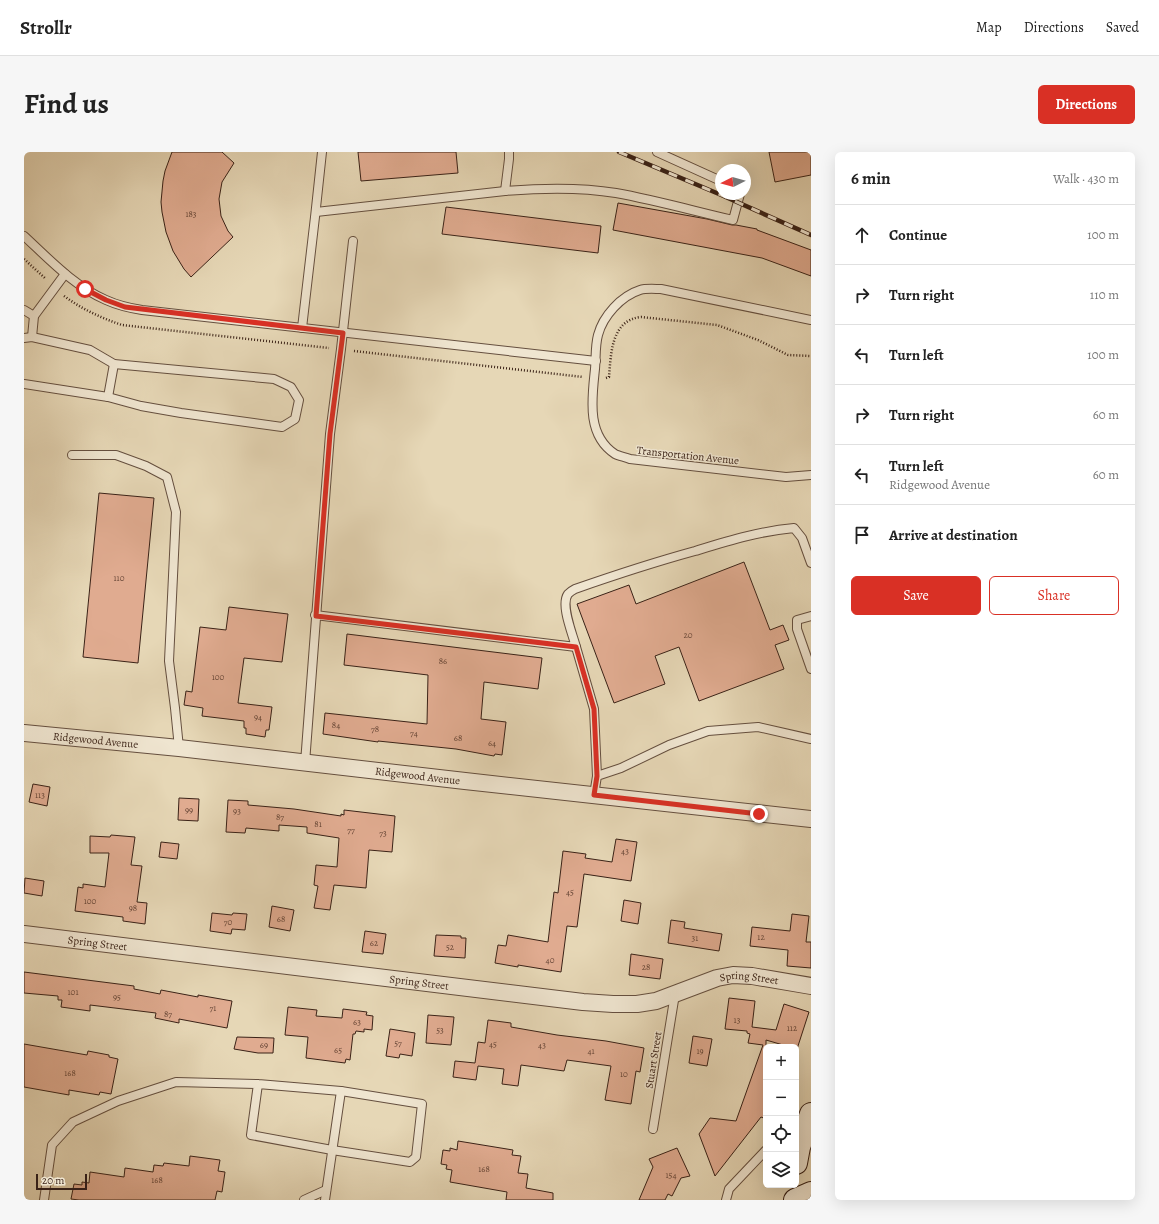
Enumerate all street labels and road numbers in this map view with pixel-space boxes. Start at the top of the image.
street label: Transportation Avenue [636,443,740,468]
street label: Ridgewood Avenue [52,729,139,752]
street label: Ridgewood Avenue [374,764,461,788]
street label: Spring Street [67,932,128,955]
street label: Spring Street [718,968,780,988]
street label: Spring Street [388,971,450,994]
street label: Stuart Street [642,1030,665,1090]

